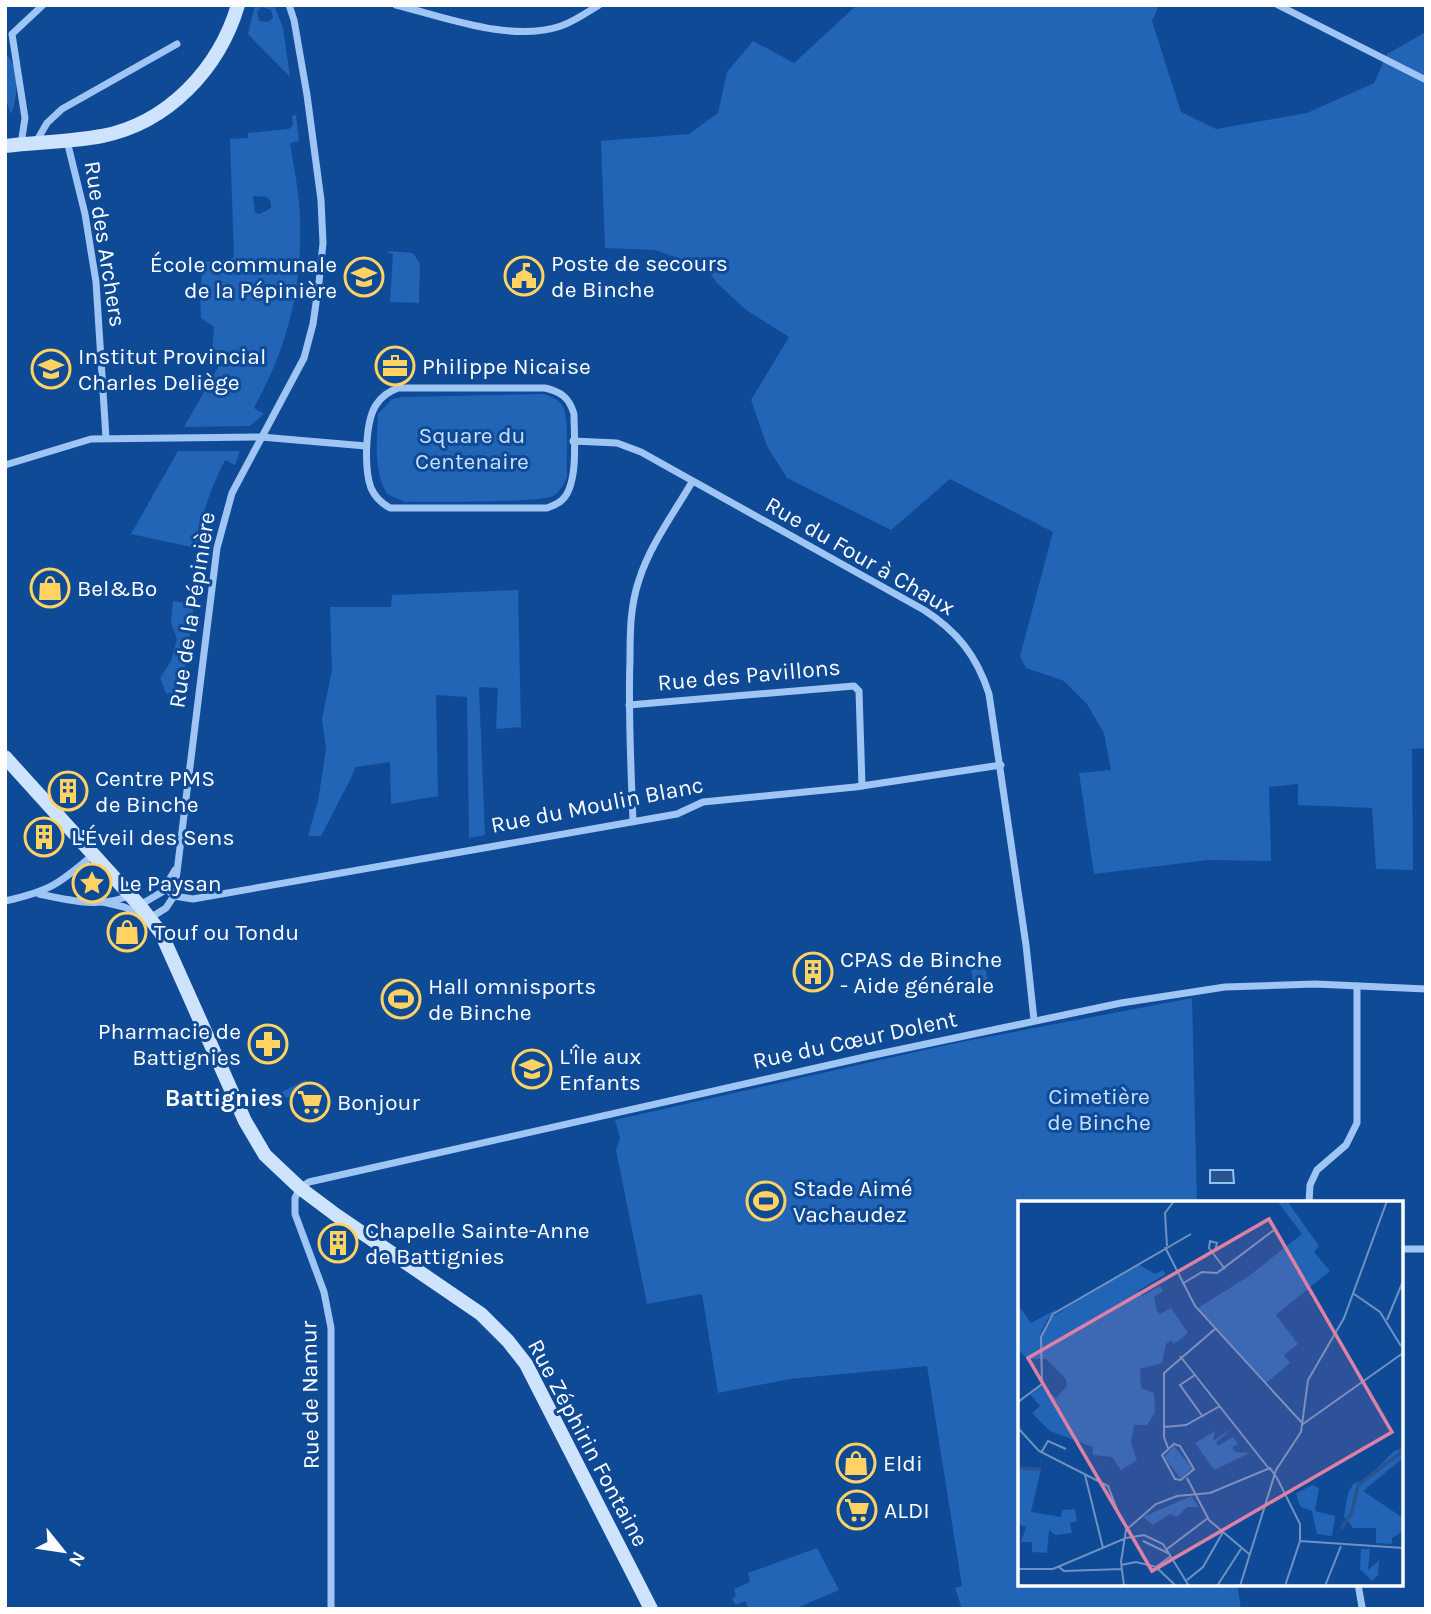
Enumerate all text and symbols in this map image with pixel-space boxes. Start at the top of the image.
street label: Rue des Archers [79,159,131,329]
place label: Poste de secours de Binche [551,250,728,303]
place label: École communale de la Pépinière [150,251,337,304]
public building icon: Poste de secours de Binche [503,255,545,297]
school or university icon: École communale de la Pépinière [343,256,385,298]
place label: Institut Provincial Charles Deliège [78,343,266,396]
office icon: Philippe Nicaise [374,345,416,387]
school or university icon: Institut Provincial Charles Deliège [30,348,72,390]
place label: Philippe Nicaise [422,353,591,380]
park label: Square du Centenaire [415,422,529,475]
street label: Rue du Four à Chaux [760,491,960,621]
street label: Rue de la Pépinière [163,510,221,710]
shop icon: Bel&Bo [29,567,71,609]
place label: Bel&Bo [77,575,157,602]
street label: Rue des Pavillons [656,654,842,696]
place label: Centre PMS de Binche [95,765,215,818]
building icon: Centre PMS de Binche [47,770,89,812]
street label: Rue du Moulin Blanc [488,771,706,839]
building icon: L'Éveil des Sens [23,816,65,858]
place label: L'Éveil des Sens [71,824,235,851]
place icon: Le Paysan [71,862,113,904]
place label: Le Paysan [119,870,222,897]
shop icon: Touf ou Tondu [106,911,148,953]
place label: Touf ou Tondu [154,919,299,946]
place label: CPAS de Binche - Aide générale [840,946,1002,999]
building icon: CPAS de Binche - Aide générale [792,951,834,993]
place label: Hall omnisports de Binche [428,973,596,1026]
sports icon: Hall omnisports de Binche [380,978,422,1020]
street label: Rue du Cœur Dolent [750,1005,960,1075]
place label: Pharmacie de Battignies [98,1018,241,1071]
pharmacy icon: Pharmacie de Battignies [247,1023,289,1065]
place label: L'Île aux Enfants [559,1043,642,1096]
school or university icon: L'Île aux Enfants [511,1048,553,1090]
supermarket icon: Bonjour [289,1081,331,1123]
park label: Cimetière de Binche [1047,1083,1151,1136]
district label: Battignies [165,1084,283,1112]
place label: Bonjour [337,1089,420,1116]
place label: Stade Aimé Vachaudez [793,1175,913,1228]
sports icon: Stade Aimé Vachaudez [745,1180,787,1222]
inset map [1018,1201,1403,1586]
place label: Chapelle Sainte-Anne de Battignies [365,1217,590,1270]
building icon: Chapelle Sainte-Anne de Battignies [317,1222,359,1264]
street label: Rue de Namur [295,1320,325,1469]
street label: Rue Zéphirin Fontaine [522,1335,654,1551]
shop icon: Eldi [835,1442,877,1484]
place label: Eldi [883,1450,923,1477]
supermarket icon: ALDI [836,1489,878,1531]
place label: ALDI [884,1497,930,1524]
north arrow [28,1516,98,1586]
text: N [64,1548,90,1570]

